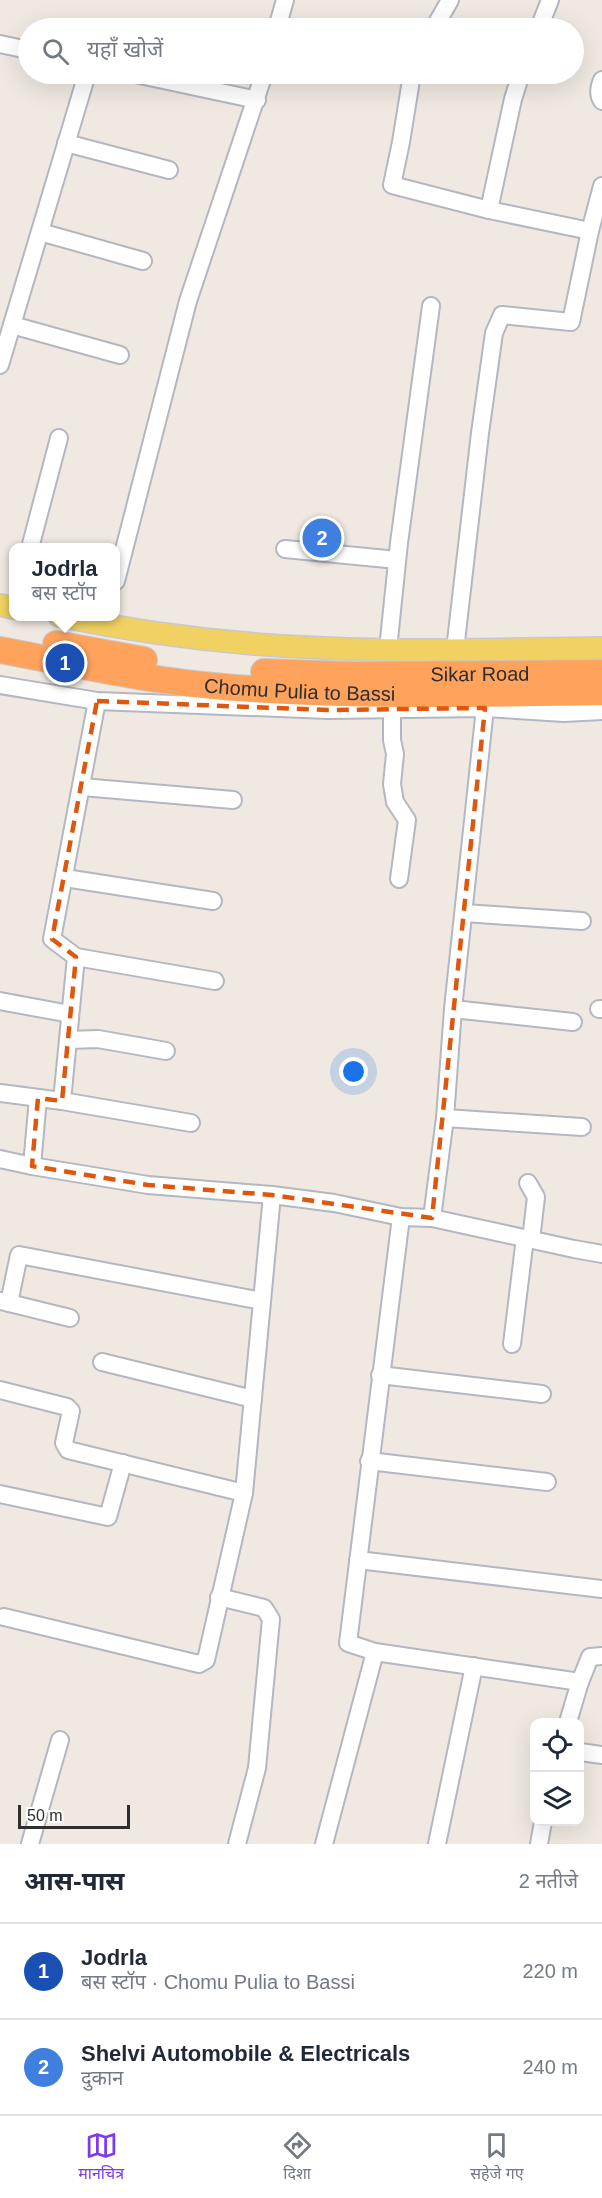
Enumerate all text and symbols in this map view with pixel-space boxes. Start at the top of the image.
search box [18,18,584,84]
icon: search [39,35,72,68]
text: यहाँ खोजें [87,37,163,62]
pin: 2 [302,516,342,560]
popup [9,543,120,621]
text: Jodrla [31,556,98,581]
text: बस स्टॉप [31,582,96,604]
pin: 1 [46,640,84,686]
street label: Sikar Road [430,663,530,685]
street label: Chomu Pulia to Bassi [203,674,395,705]
your location [339,1057,368,1086]
map controls [530,1718,584,1826]
button: locate [530,1718,584,1772]
button: layers [530,1772,584,1826]
scale bar [18,1802,130,1830]
text: 50 m [27,1807,63,1824]
text: आस-पास [24,1866,124,1896]
text: 2 नतीजे [519,1870,578,1892]
text: Jodrla [81,1945,147,1970]
text: 1 [38,1960,49,1982]
text: 220 m [522,1960,578,1982]
text: बस स्टॉप · Chomu Pulia to Bassi [81,1971,355,1993]
text: Shelvi Automobile & Electricals [81,2041,410,2066]
text: 2 [38,2056,49,2078]
text: 240 m [522,2056,578,2078]
text: दुकान [81,2067,123,2089]
tab: मानचित्र [78,2129,124,2186]
tab: दिशा [281,2129,314,2186]
tab: सहेजे गए [470,2129,524,2186]

